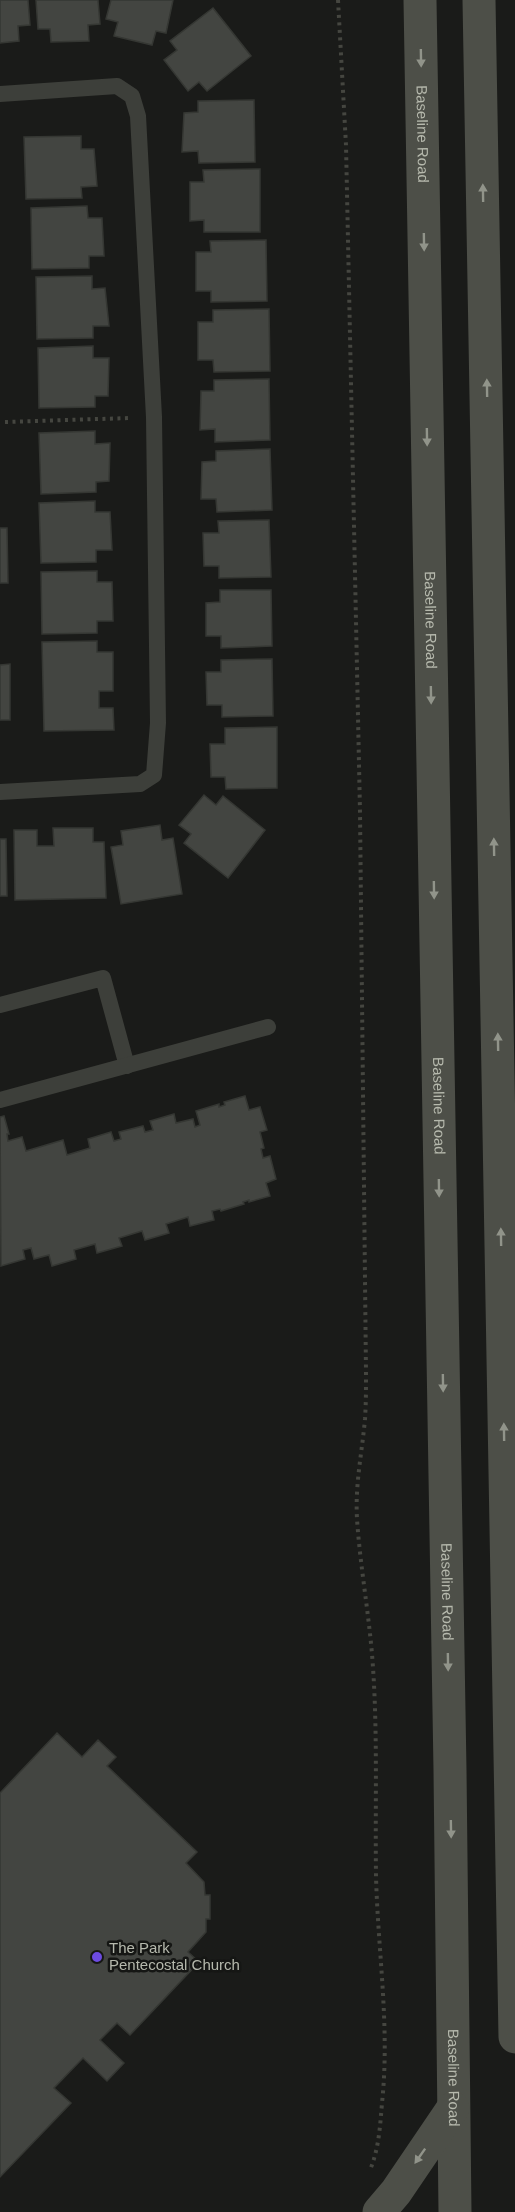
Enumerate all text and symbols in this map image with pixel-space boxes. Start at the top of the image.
one-way arrow [416,49,425,68]
street label: Baseline Road [413,85,432,183]
one-way arrow [478,184,488,203]
one-way arrow [419,233,429,252]
one-way arrow [482,379,491,398]
one-way arrow [422,428,432,447]
street label: Baseline Road [422,571,440,669]
one-way arrow [426,686,436,705]
one-way arrow [490,837,499,856]
one-way arrow [429,881,439,900]
one-way arrow [493,1032,503,1051]
street label: Baseline Road [430,1057,449,1155]
one-way arrow [434,1178,444,1197]
one-way arrow [496,1227,506,1246]
one-way arrow [438,1373,448,1392]
one-way arrow [499,1422,509,1441]
street label: Baseline Road [438,1543,457,1641]
one-way arrow [443,1652,453,1671]
one-way arrow [446,1819,456,1838]
place label: The Park Pentecostal Church [109,1939,240,1973]
marker: The Park Pentecostal Church [90,1950,104,1964]
street label: Baseline Road [445,2029,463,2127]
one-way arrow [415,2148,426,2164]

